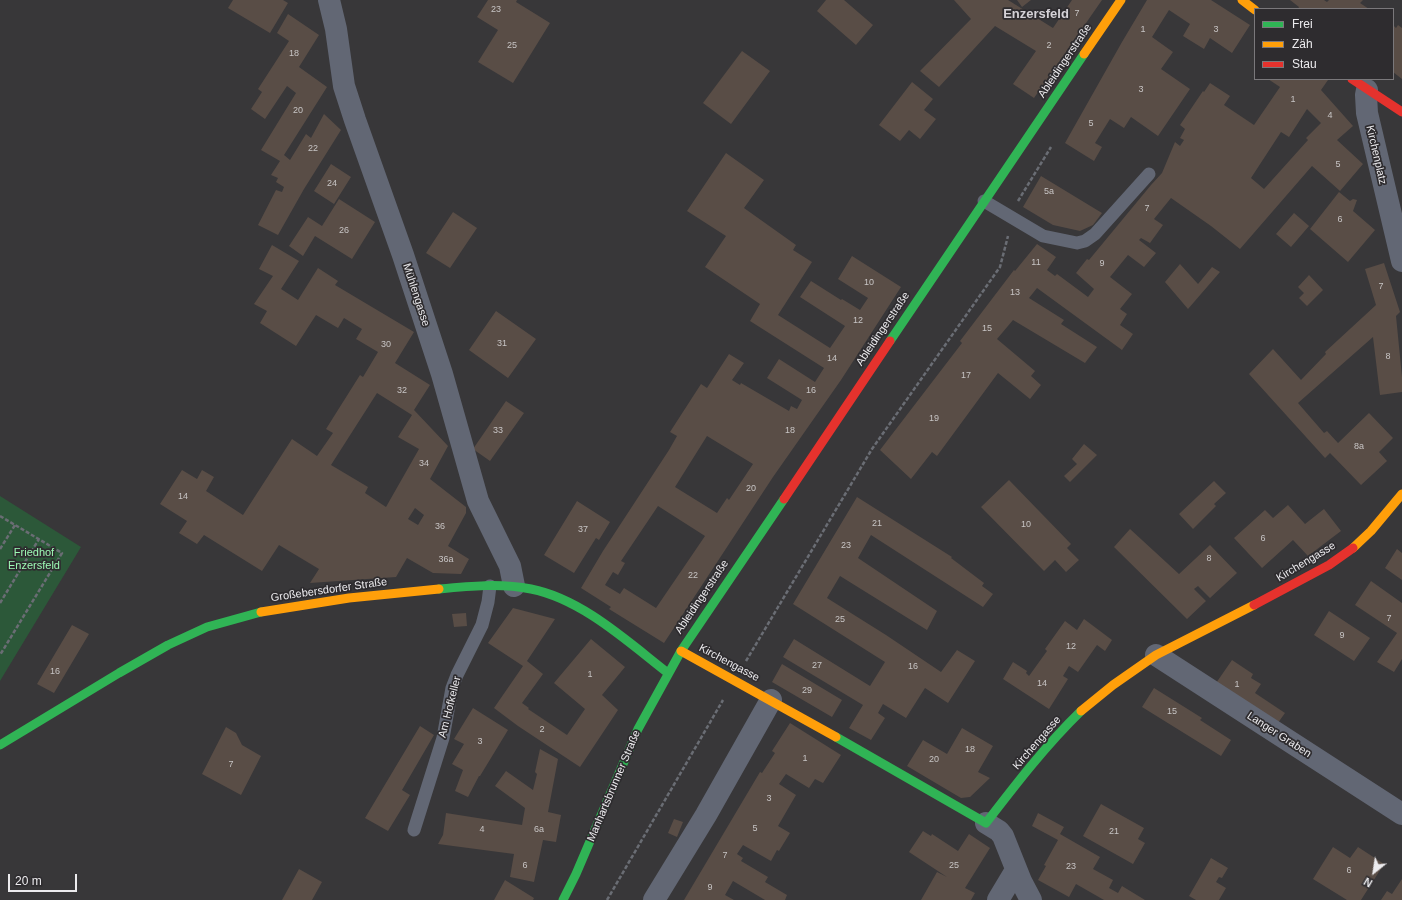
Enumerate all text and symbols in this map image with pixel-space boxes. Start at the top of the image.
house number: 23 [491,5,501,15]
district label: Enzersfeld [1003,6,1069,22]
legend [1254,8,1394,80]
house number: 7 [1074,9,1080,19]
text: Frei [1292,17,1313,31]
street label: Ableidingerstraße [1035,22,1095,100]
house number: 1 [1140,25,1146,35]
house number: 3 [1213,25,1219,35]
text: Zäh [1292,37,1313,51]
house number: 25 [507,41,517,51]
house number: 2 [1046,41,1052,51]
house number: 18 [289,49,299,59]
text: Stau [1292,57,1317,71]
house number: 3 [1138,85,1144,95]
house number: 1 [1290,95,1296,105]
house number: 20 [293,106,303,116]
house number: 4 [1327,111,1333,121]
house number: 5 [1088,119,1094,129]
street label: Kirchenplatz [1363,124,1389,186]
house number: 22 [308,144,318,154]
house number: 5 [1335,160,1341,170]
house number: 24 [327,179,337,189]
house number: 5a [1044,187,1054,197]
house number: 7 [1144,204,1150,214]
house number: 6 [1337,215,1343,225]
house number: 26 [339,226,349,236]
house number: 11 [1031,258,1041,268]
house number: 9 [1099,259,1105,269]
street label: Mühlengasse [400,262,432,328]
house number: 10 [864,278,874,288]
house number: 7 [1378,282,1384,292]
house number: 13 [1010,288,1020,298]
street label: Ableidingerstraße [853,290,913,368]
house number: 12 [853,316,863,326]
house number: 15 [982,324,992,334]
house number: 31 [497,339,507,349]
house number: 30 [381,340,391,350]
house number: 8 [1385,352,1391,362]
house number: 14 [827,354,837,364]
house number: 17 [961,371,971,381]
house number: 32 [397,386,407,396]
house number: 16 [806,386,816,396]
house number: 19 [929,414,939,424]
house number: 33 [493,426,503,436]
house number: 18 [785,426,795,436]
house number: 8a [1354,442,1364,452]
house number: 34 [419,459,429,469]
house number: 20 [746,484,756,494]
house number: 14 [178,492,188,502]
house number: 21 [872,519,882,529]
house number: 10 [1021,520,1031,530]
house number: 36 [435,522,445,532]
house number: 37 [578,525,588,535]
house number: 6 [1260,534,1266,544]
street label: Kirchengasse [1274,539,1338,585]
house number: 23 [841,541,851,551]
park label: Friedhof Enzersfeld [8,546,60,572]
house number: 8 [1206,554,1212,564]
house number: 36a [438,555,454,565]
street label: Ableidingerstraße [672,558,732,636]
house number: 22 [688,571,698,581]
street label: Großebersdorfer Straße [270,575,388,605]
house number: 7 [1386,614,1392,624]
house number: 25 [835,615,845,625]
house number: 9 [1339,631,1345,641]
street label: Kirchengasse [696,642,762,684]
house number: 12 [1066,642,1076,652]
house number: 27 [812,661,822,671]
house number: 16 [908,662,918,672]
house number: 16 [50,667,60,677]
house number: 1 [587,670,593,680]
street label: Am Hofkeller [436,675,464,739]
house number: 14 [1037,679,1047,689]
house number: 1 [1234,680,1240,690]
house number: 29 [802,686,812,696]
house number: 15 [1167,707,1177,717]
street label: Langer Graben [1244,709,1314,761]
street label: Kirchengasse [1010,714,1064,772]
house number: 2 [539,725,545,735]
street label: Manhartsbrunner Straße [585,728,643,844]
house number: 3 [477,737,483,747]
house number: 18 [965,745,975,755]
house number: 1 [802,754,808,764]
house number: 20 [929,755,939,765]
house number: 7 [228,760,234,770]
house number: 3 [766,794,772,804]
house number: 5 [752,824,758,834]
house number: 4 [479,825,485,835]
house number: 6a [534,825,544,835]
house number: 21 [1109,827,1119,837]
house number: 7 [722,851,728,861]
north arrow [1354,852,1394,892]
house number: 6 [522,861,528,871]
house number: 25 [949,861,959,871]
house number: 23 [1066,862,1076,872]
scale bar [10,866,79,892]
house number: 6 [1346,866,1352,876]
text: 20 m [15,874,42,888]
text: N [1362,875,1374,890]
house number: 9 [707,883,713,893]

